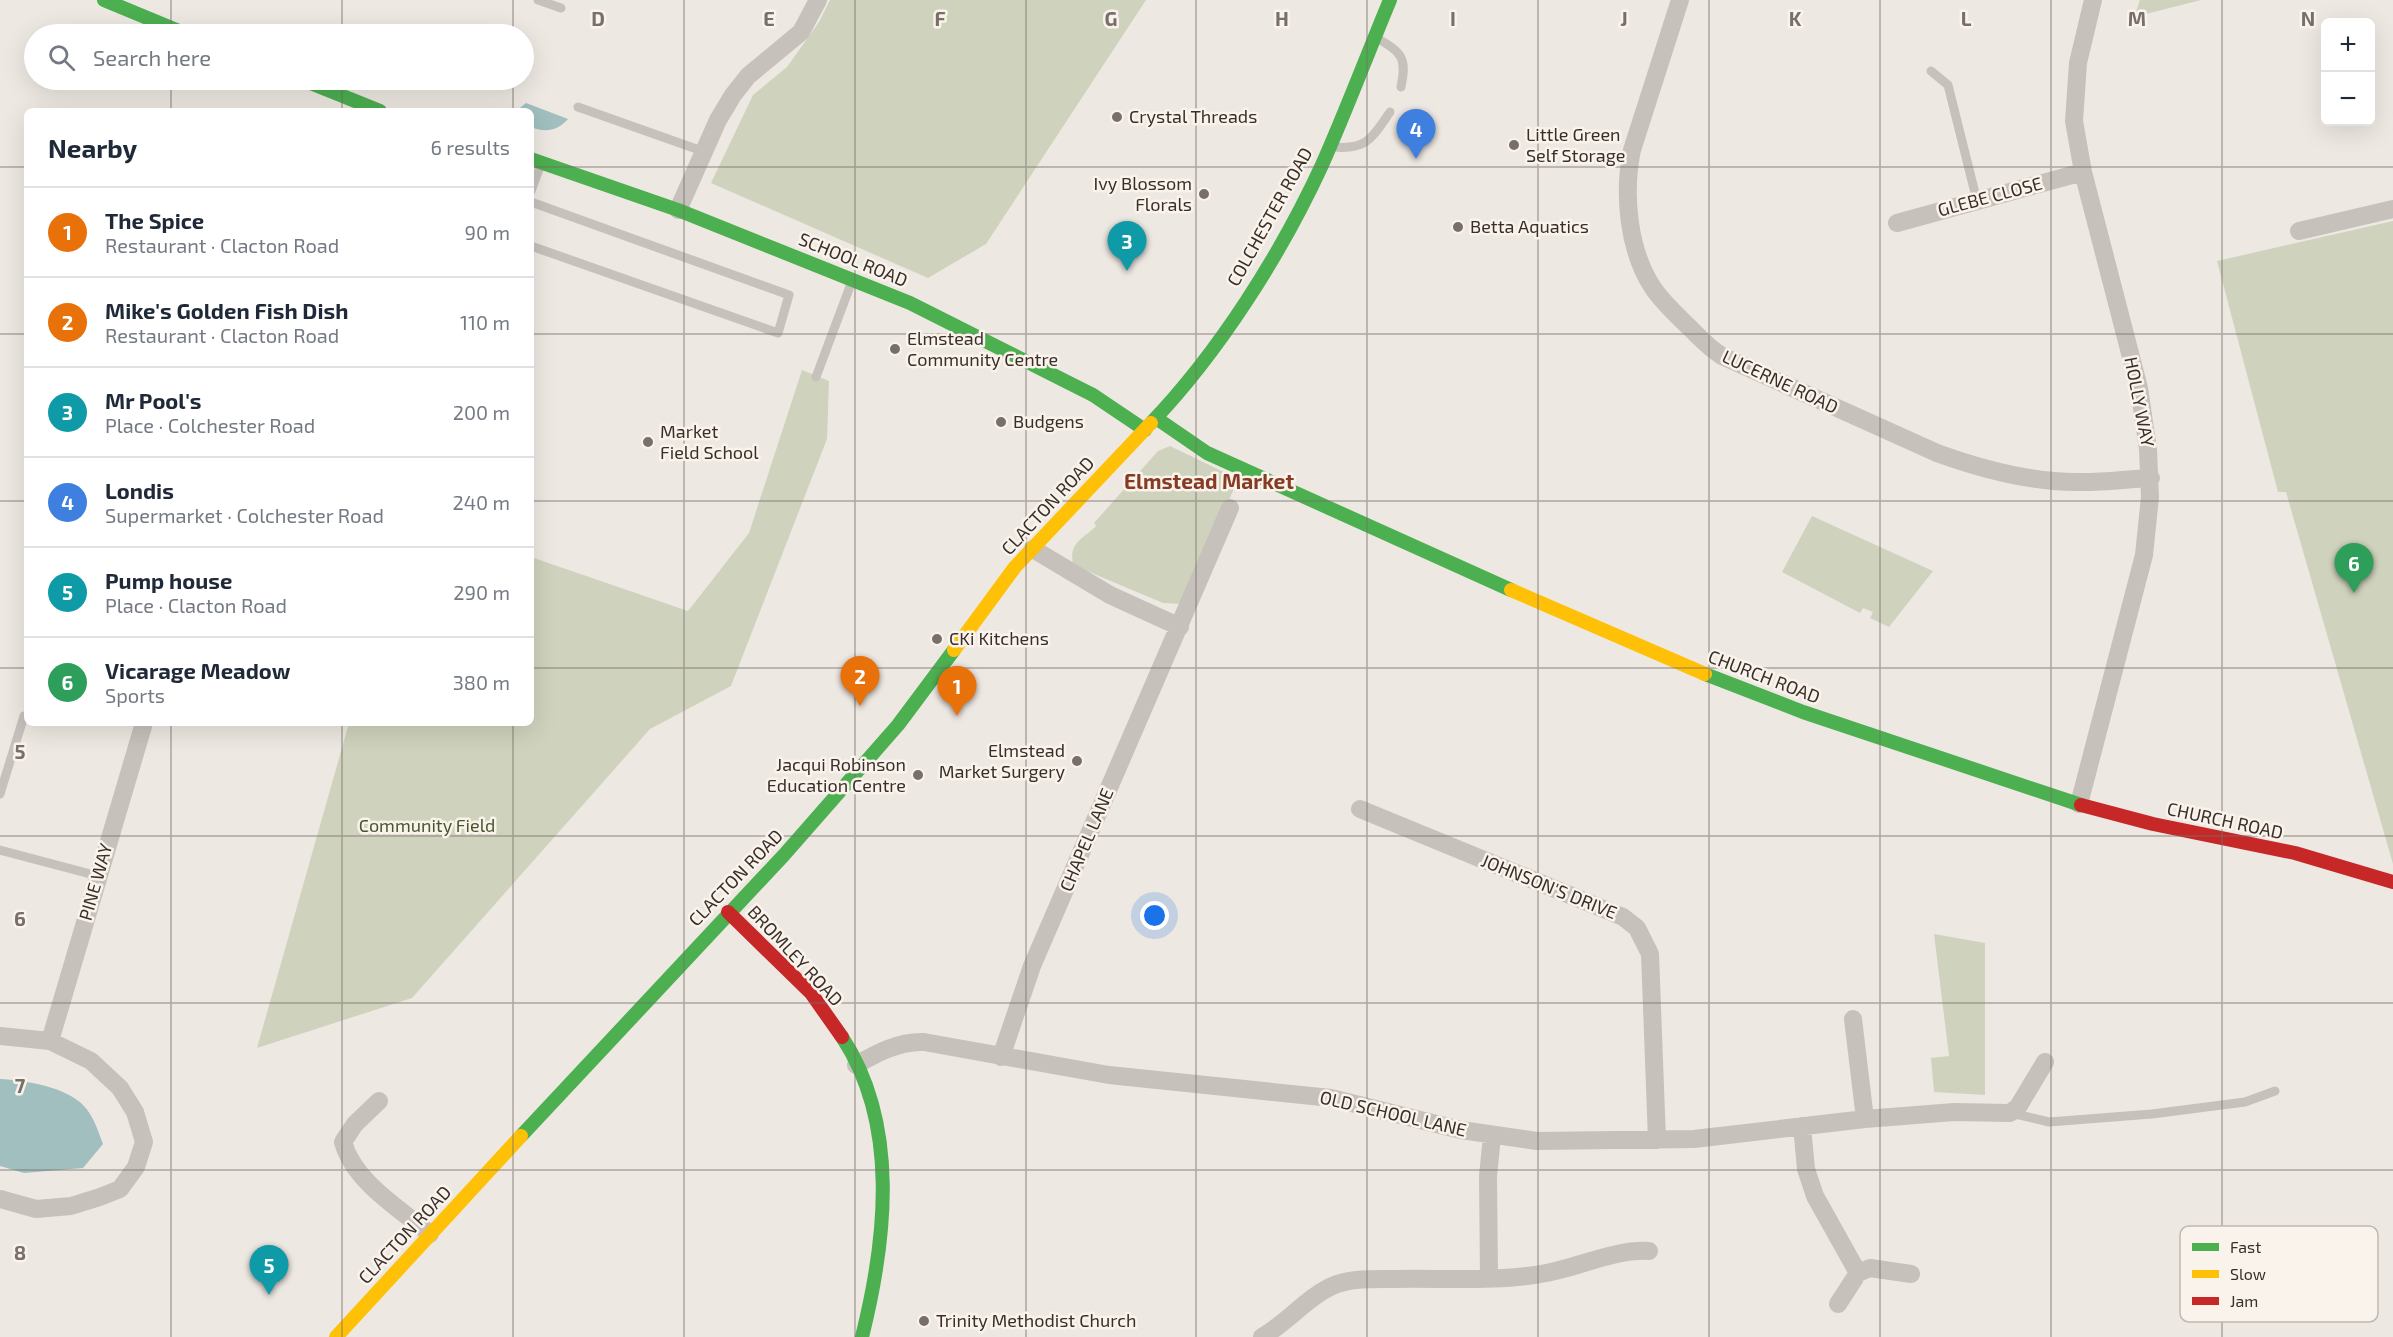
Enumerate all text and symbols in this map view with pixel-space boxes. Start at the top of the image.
text: D [591,6,605,30]
text: E [763,6,775,30]
text: F [934,6,946,30]
text: G [1105,6,1117,30]
text: H [1275,6,1289,30]
text: I [1450,6,1456,30]
text: J [1620,6,1628,30]
text: K [1789,6,1802,30]
text: L [1961,6,1972,30]
text: M [2128,6,2146,30]
text: N [2301,6,2315,30]
map controls [2321,18,2375,126]
button: + [2321,18,2375,72]
search box [24,24,534,90]
icon: search [45,41,78,74]
text: Search here [93,44,211,70]
button: − [2321,72,2375,126]
place label: Crystal Threads [1129,105,1257,127]
marker: Crystal Threads [1110,110,1124,124]
pin: 4 [1396,110,1436,159]
place label: Little Green Self Storage [1526,123,1625,166]
text: Nearby [48,132,137,163]
text: 6 results [430,135,510,159]
marker: Little Green Self Storage [1507,138,1521,152]
street label: COLCHESTER ROAD [1222,143,1316,290]
place label: Ivy Blossom Florals [1094,172,1192,215]
street label: GLEBE CLOSE [1935,172,2044,221]
marker: Ivy Blossom Florals [1197,187,1211,201]
text: The Spice [105,207,204,233]
place label: Betta Aquatics [1470,215,1589,237]
text: 1 [63,220,72,244]
text: 90 m [465,220,510,244]
marker: Betta Aquatics [1451,220,1465,234]
pin: 3 [1108,222,1146,271]
street label: SCHOOL ROAD [796,227,911,291]
text: Restaurant · Clacton Road [105,233,339,257]
text: Mike's Golden Fish Dish [105,297,348,323]
text: 2 [62,310,73,334]
text: 110 m [460,310,510,334]
text: Restaurant · Clacton Road [105,323,339,347]
place label: Elmstead Community Centre [907,327,1058,370]
marker: Elmstead Community Centre [888,342,902,356]
street label: LUCERNE ROAD [1719,345,1842,418]
street label: HOLLY WAY [2120,355,2160,450]
text: Mr Pool's [105,387,202,413]
text: 3 [62,400,73,424]
text: 200 m [453,400,510,424]
place label: Budgens [1013,410,1084,432]
text: Place · Colchester Road [105,413,315,437]
marker: Budgens [994,415,1008,429]
place label: Market Field School [660,420,759,463]
marker: Market Field School [641,435,655,449]
street label: CLACTON ROAD [996,452,1098,559]
district label: Elmstead Market [1124,468,1294,493]
text: Londis [105,477,174,503]
text: 4 [61,490,74,514]
text: 240 m [452,490,510,514]
text: Supermarket · Colchester Road [105,503,384,527]
pin: 6 [2334,544,2374,593]
text: Pump house [105,567,232,593]
text: 5 [62,580,73,604]
text: 290 m [453,580,510,604]
text: Place · Clacton Road [105,593,287,617]
place label: CKi Kitchens [949,627,1049,649]
marker: CKi Kitchens [930,632,944,646]
street label: CHURCH ROAD [1705,645,1823,707]
pin: 2 [840,656,880,706]
text: Vicarage Meadow [105,657,290,683]
pin: 1 [938,666,976,716]
text: 6 [62,670,73,694]
text: 380 m [453,670,510,694]
text: Sports [105,683,165,707]
text: 5 [14,739,26,763]
place label: Elmstead Market Surgery [939,739,1065,782]
place label: Jacqui Robinson Education Centre [767,753,906,796]
marker: Elmstead Market Surgery [1070,754,1084,768]
marker: Jacqui Robinson Education Centre [911,768,925,782]
street label: CHAPEL LANE [1054,785,1118,895]
street label: CHURCH ROAD [2165,797,2285,843]
park label: Community Field [359,814,495,836]
street label: CLACTON ROAD [684,824,787,930]
street label: PINE WAY [74,840,117,923]
street label: JOHNSON'S DRIVE [1478,849,1620,923]
street label: BROMLEY ROAD [744,900,848,1010]
your location [1140,901,1169,930]
text: 6 [14,906,26,930]
text: 7 [15,1073,26,1097]
street label: OLD SCHOOL LANE [1318,1085,1469,1141]
street label: CLACTON ROAD [353,1181,455,1288]
legend [2180,1226,2378,1322]
text: Fast [2230,1237,2261,1256]
text: 8 [14,1240,26,1264]
pin: 5 [250,1246,288,1295]
text: Slow [2230,1264,2266,1283]
text: Jam [2230,1291,2258,1310]
place label: Trinity Methodist Church [936,1309,1136,1331]
marker: Trinity Methodist Church [917,1314,931,1328]

